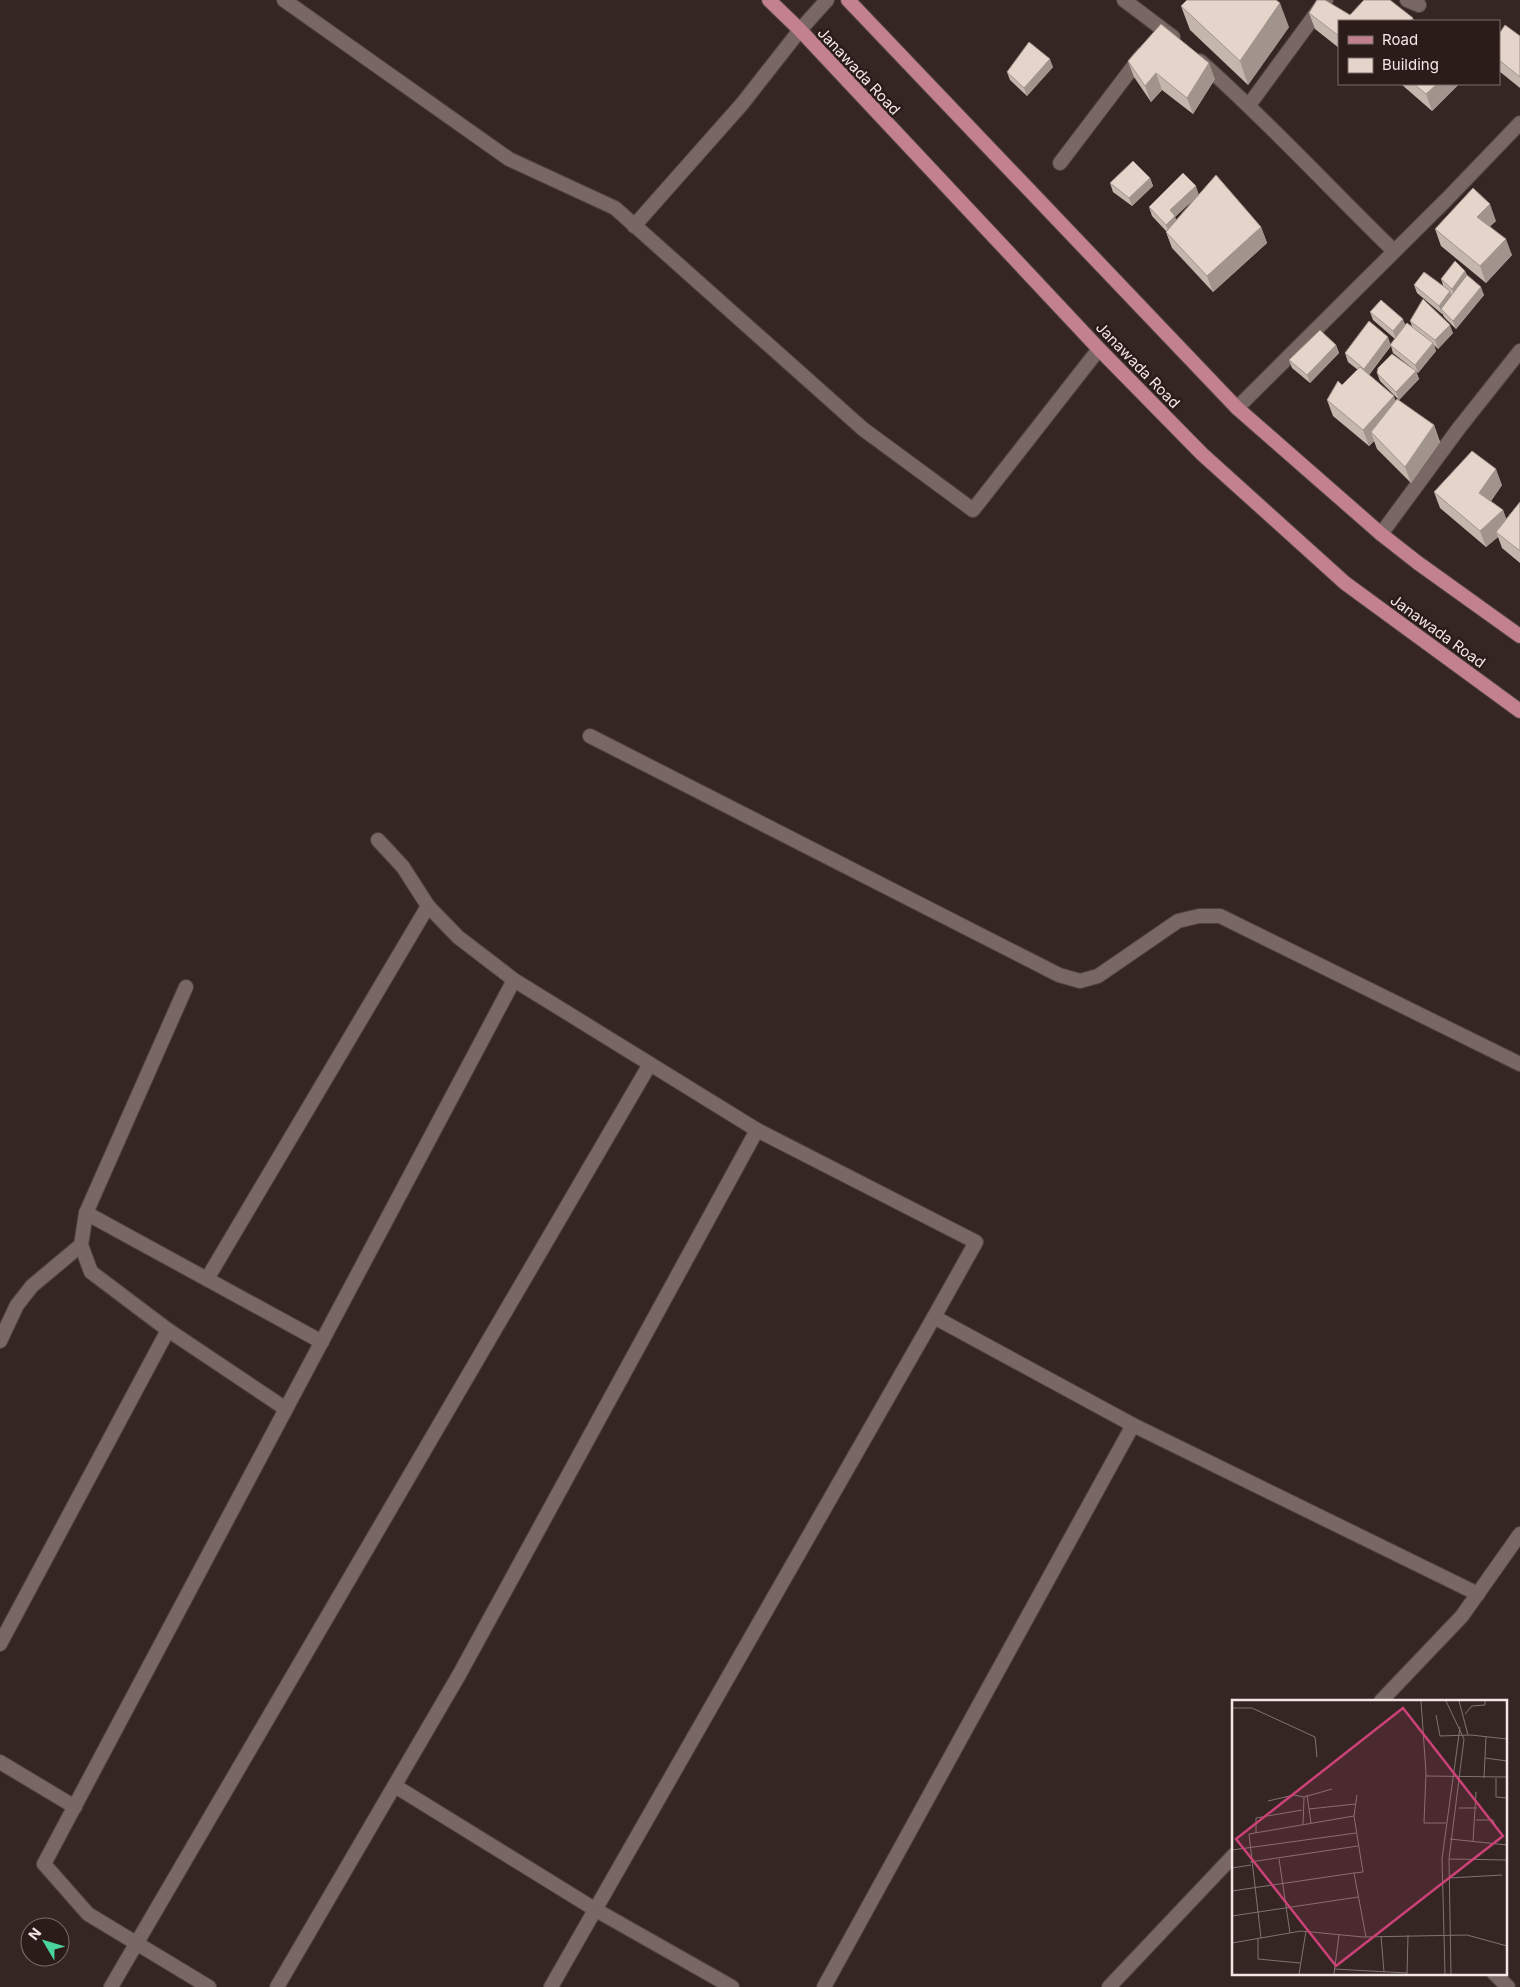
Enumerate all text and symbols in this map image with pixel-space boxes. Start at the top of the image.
legend [1338,20,1500,85]
street label: Janawada Road [814,23,904,119]
text: Road [1382,30,1418,49]
text: Building [1382,55,1439,74]
street label: Janawada Road [1092,318,1184,412]
street label: Janawada Road [1387,590,1489,672]
inset map [1232,1700,1508,1974]
north arrow [20,1917,70,1967]
text: N [24,1924,44,1943]

